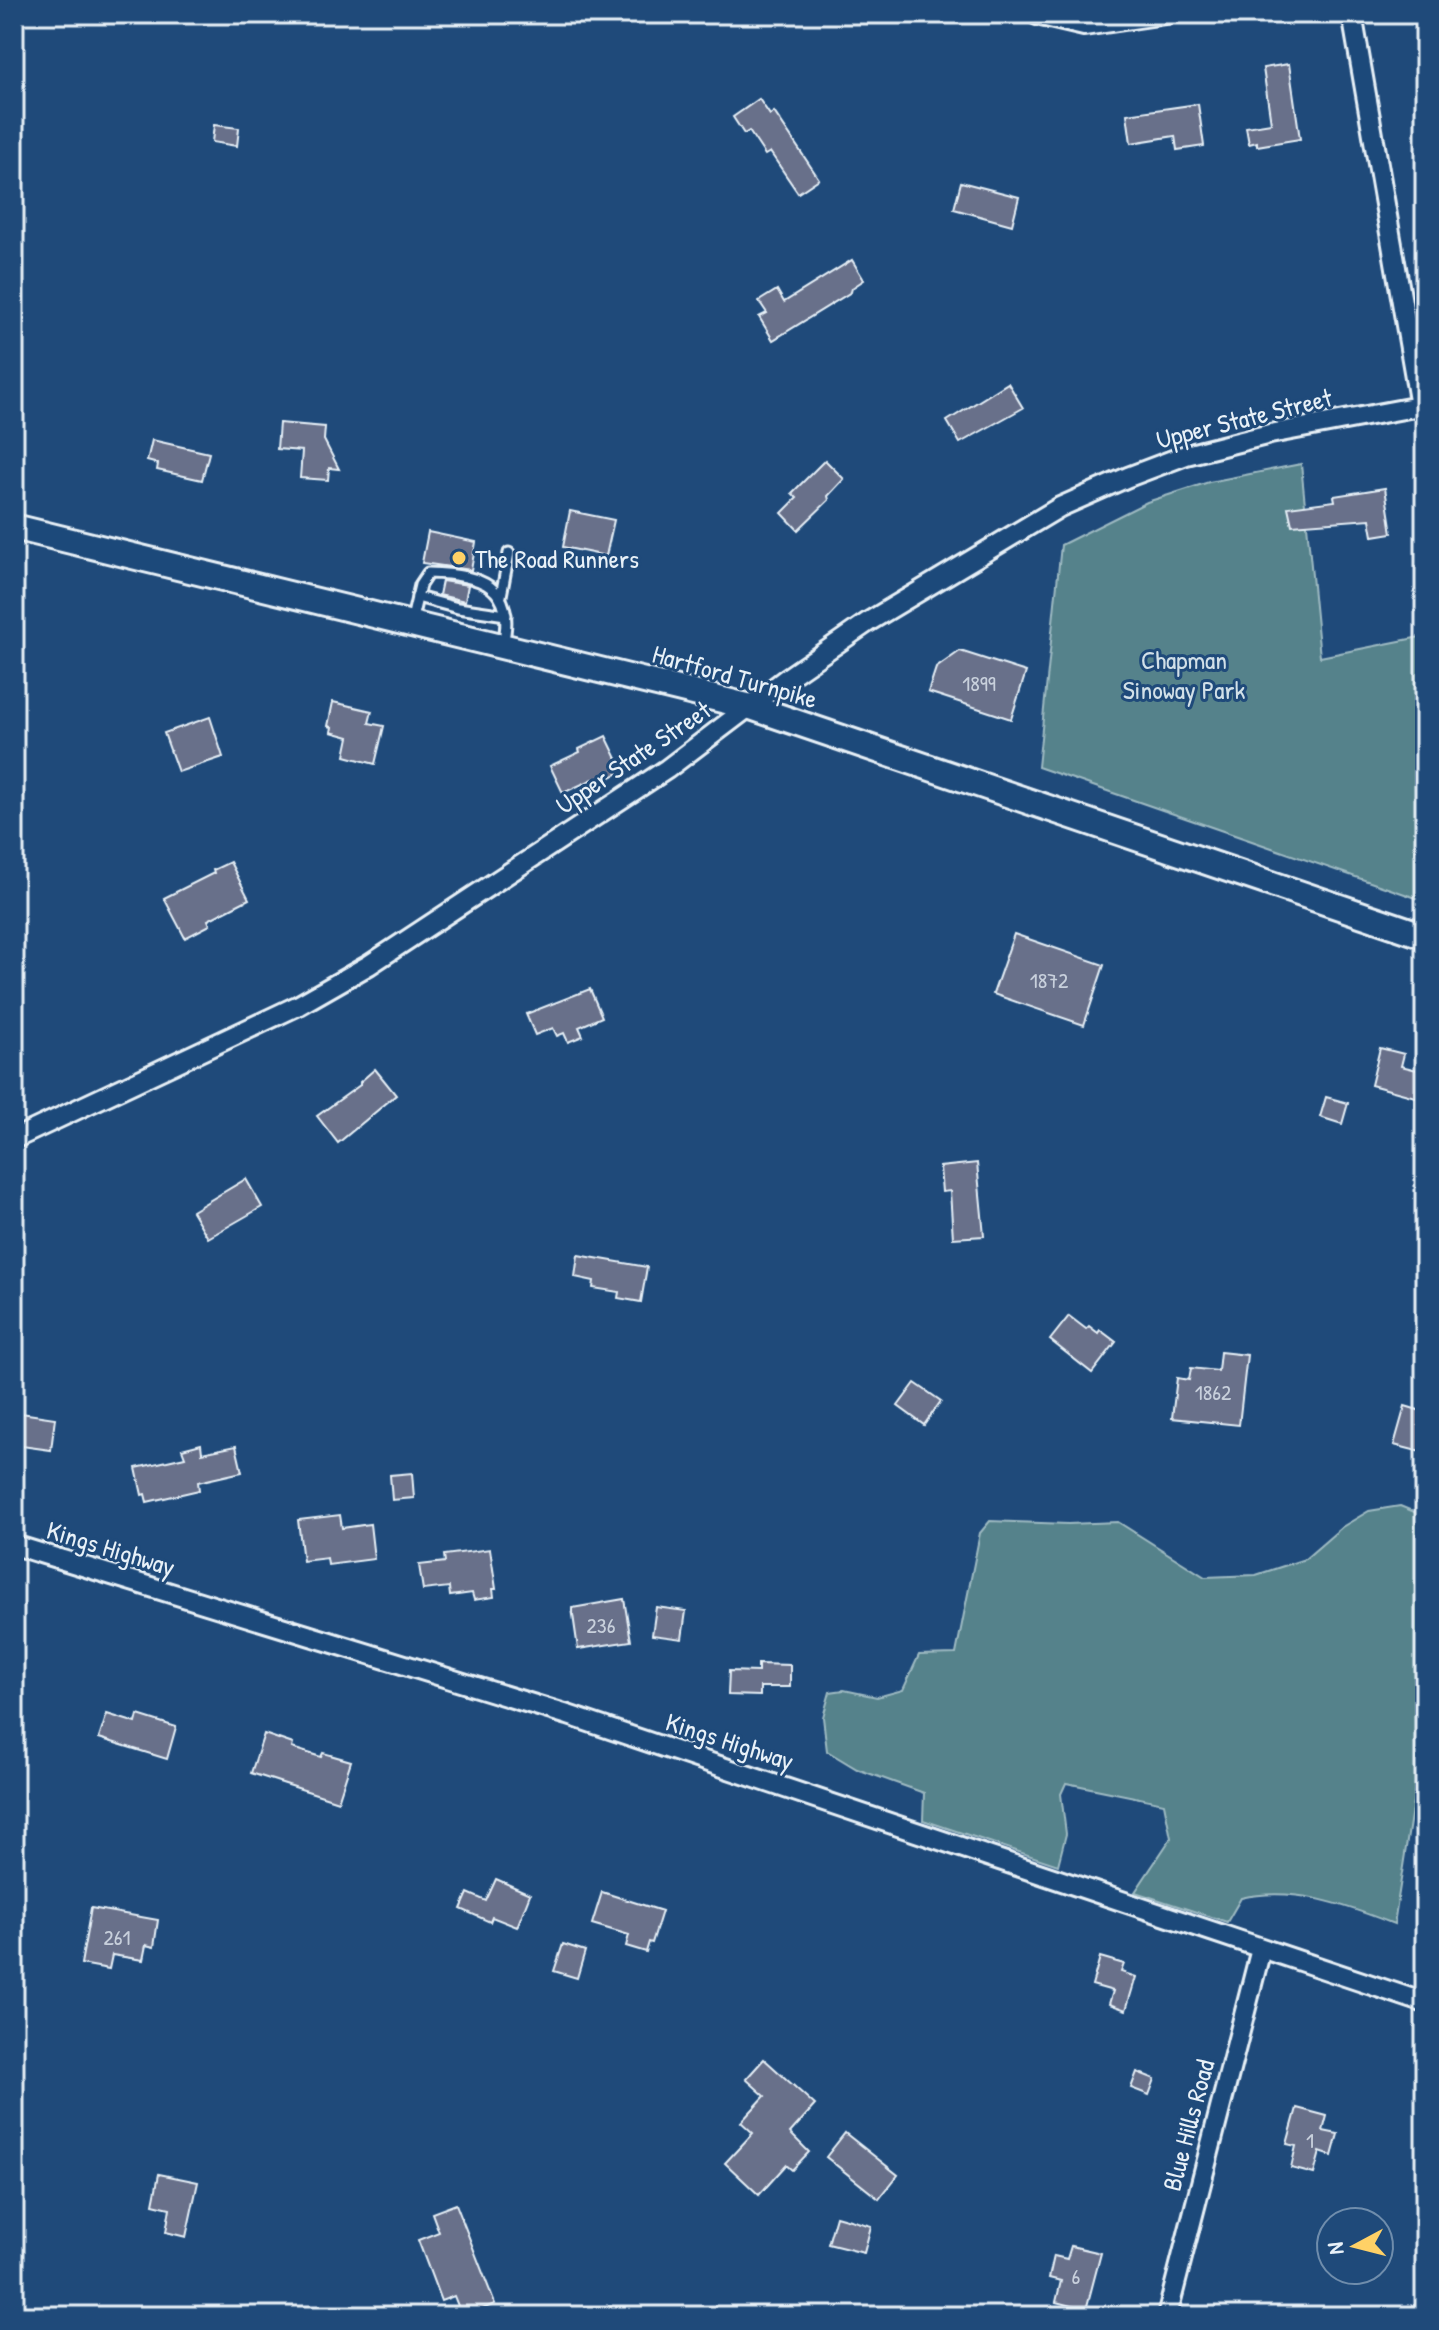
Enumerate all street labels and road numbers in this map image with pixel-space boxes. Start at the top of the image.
street label: Upper State Street [1153,379,1336,457]
street label: Hartford Turnpike [649,636,821,716]
street label: Upper State Street [549,692,718,822]
street label: Kings Highway [43,1512,179,1584]
street label: Kings Highway [662,1704,798,1778]
street label: Blue Hills Road [1154,2055,1222,2195]

